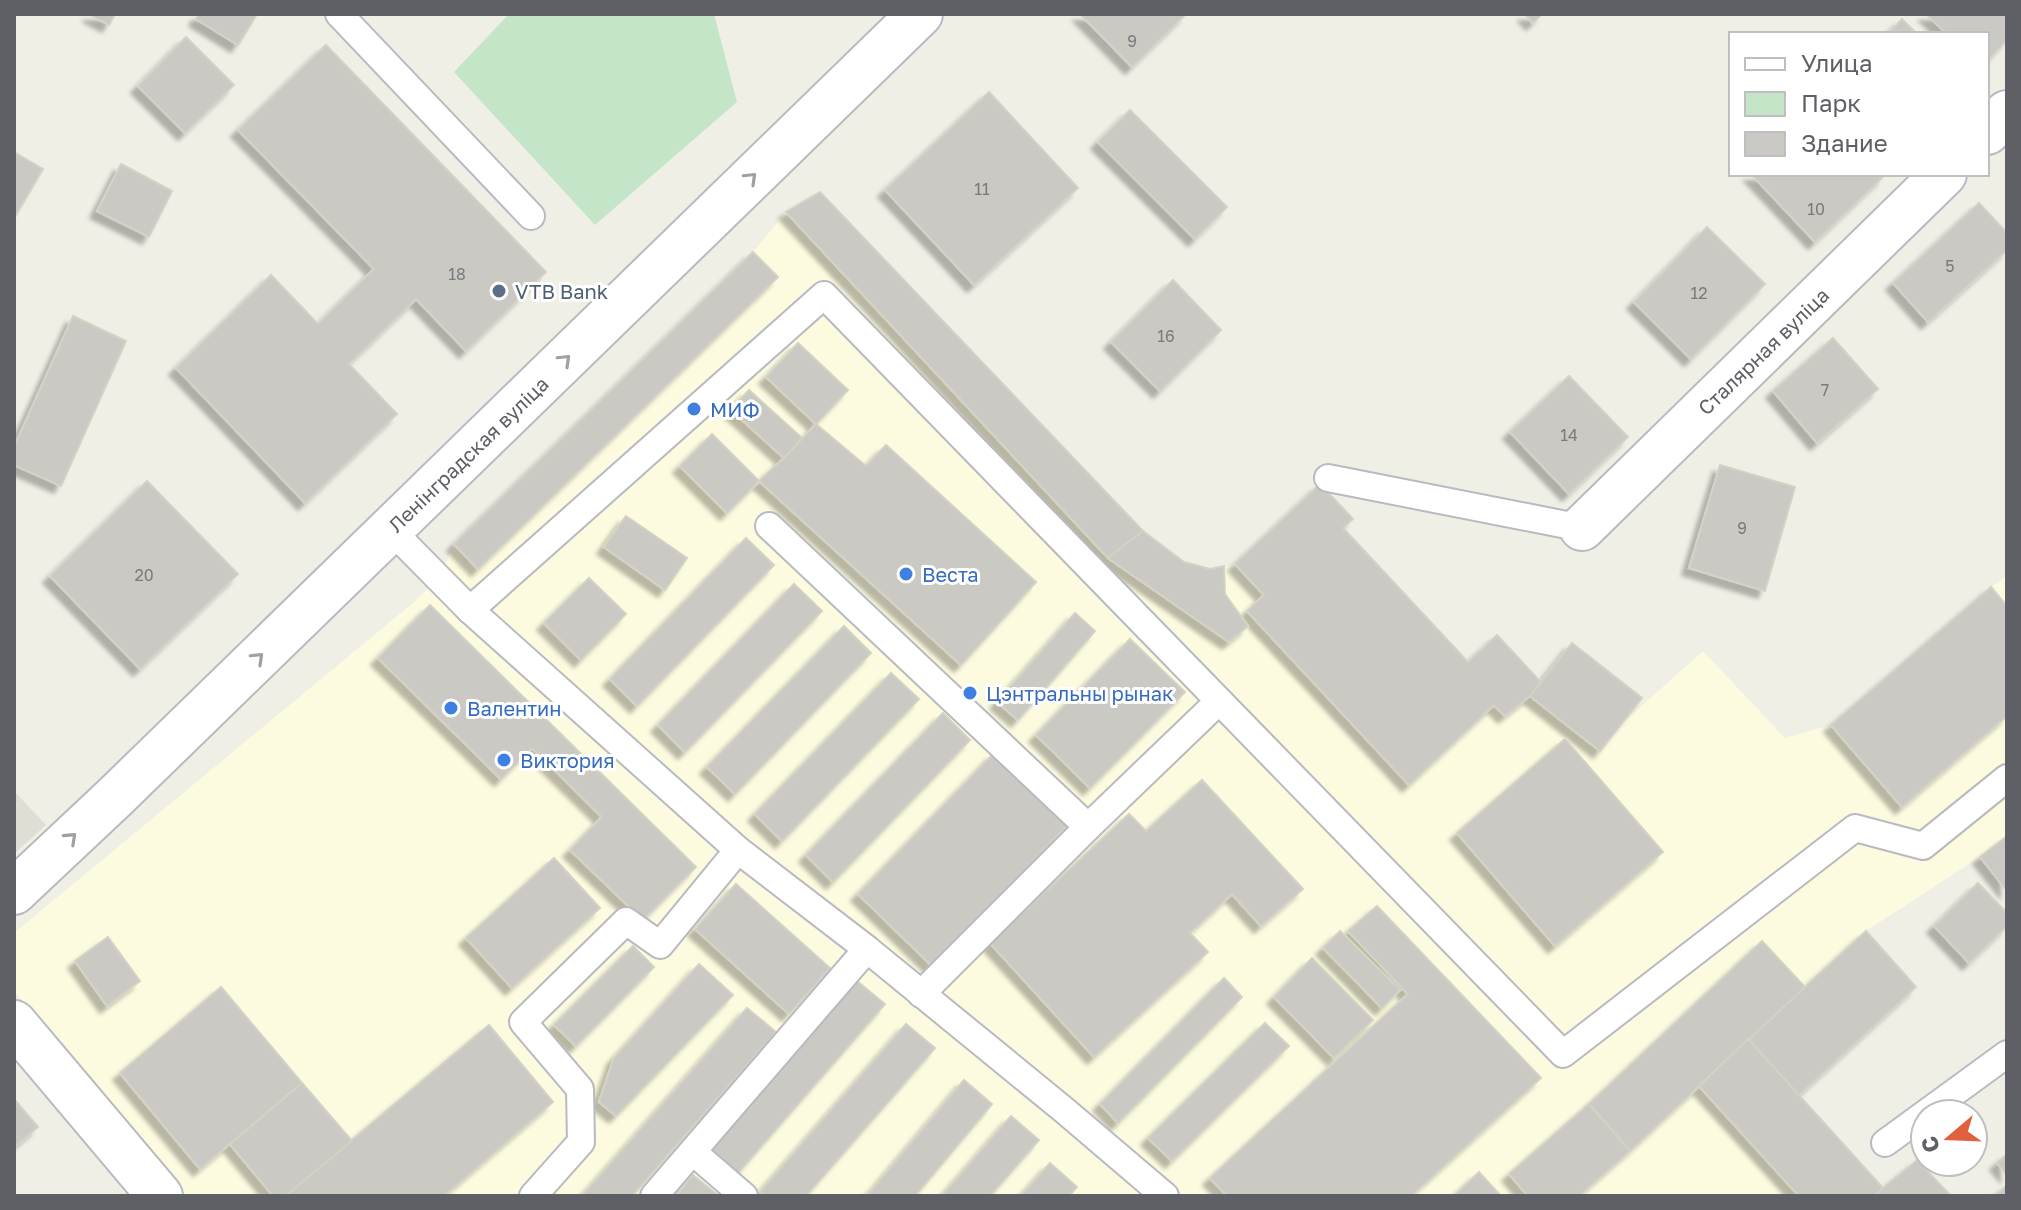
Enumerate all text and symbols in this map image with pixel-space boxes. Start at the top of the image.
house number: 9 [1127,31,1137,51]
legend [1729,32,1989,176]
text: Улица [1801,48,1873,77]
text: Парк [1801,88,1861,117]
text: Здание [1801,128,1888,157]
one-way arrow [742,173,756,187]
house number: 11 [974,179,990,199]
house number: 10 [1807,199,1825,219]
house number: 5 [1945,256,1955,276]
house number: 18 [448,264,466,284]
place label: VTB Bank [515,279,608,303]
marker: VTB Bank [490,282,508,300]
house number: 12 [1690,283,1708,303]
street label: Сталярная вуліца [1693,283,1833,419]
house number: 16 [1157,326,1175,346]
one-way arrow [556,355,570,369]
street label: Ленінградская вуліца [383,371,553,537]
house number: 7 [1821,380,1829,400]
place label: МИФ [710,397,760,421]
marker: МИФ [685,400,703,418]
house number: 14 [1560,425,1578,445]
house number: 9 [1737,518,1747,538]
place label: Веста [922,562,979,586]
house number: 20 [134,565,154,585]
marker: Веста [897,565,915,583]
one-way arrow [249,653,264,667]
place label: Цэнтральны рынак [986,681,1174,705]
marker: Цэнтральны рынак [961,684,979,702]
place label: Валентин [467,696,561,720]
marker: Валентин [442,699,460,717]
place label: Виктория [520,748,615,772]
marker: Виктория [495,751,513,769]
one-way arrow [62,833,76,848]
north arrow [1909,1098,1989,1178]
text: С [1914,1133,1945,1156]

